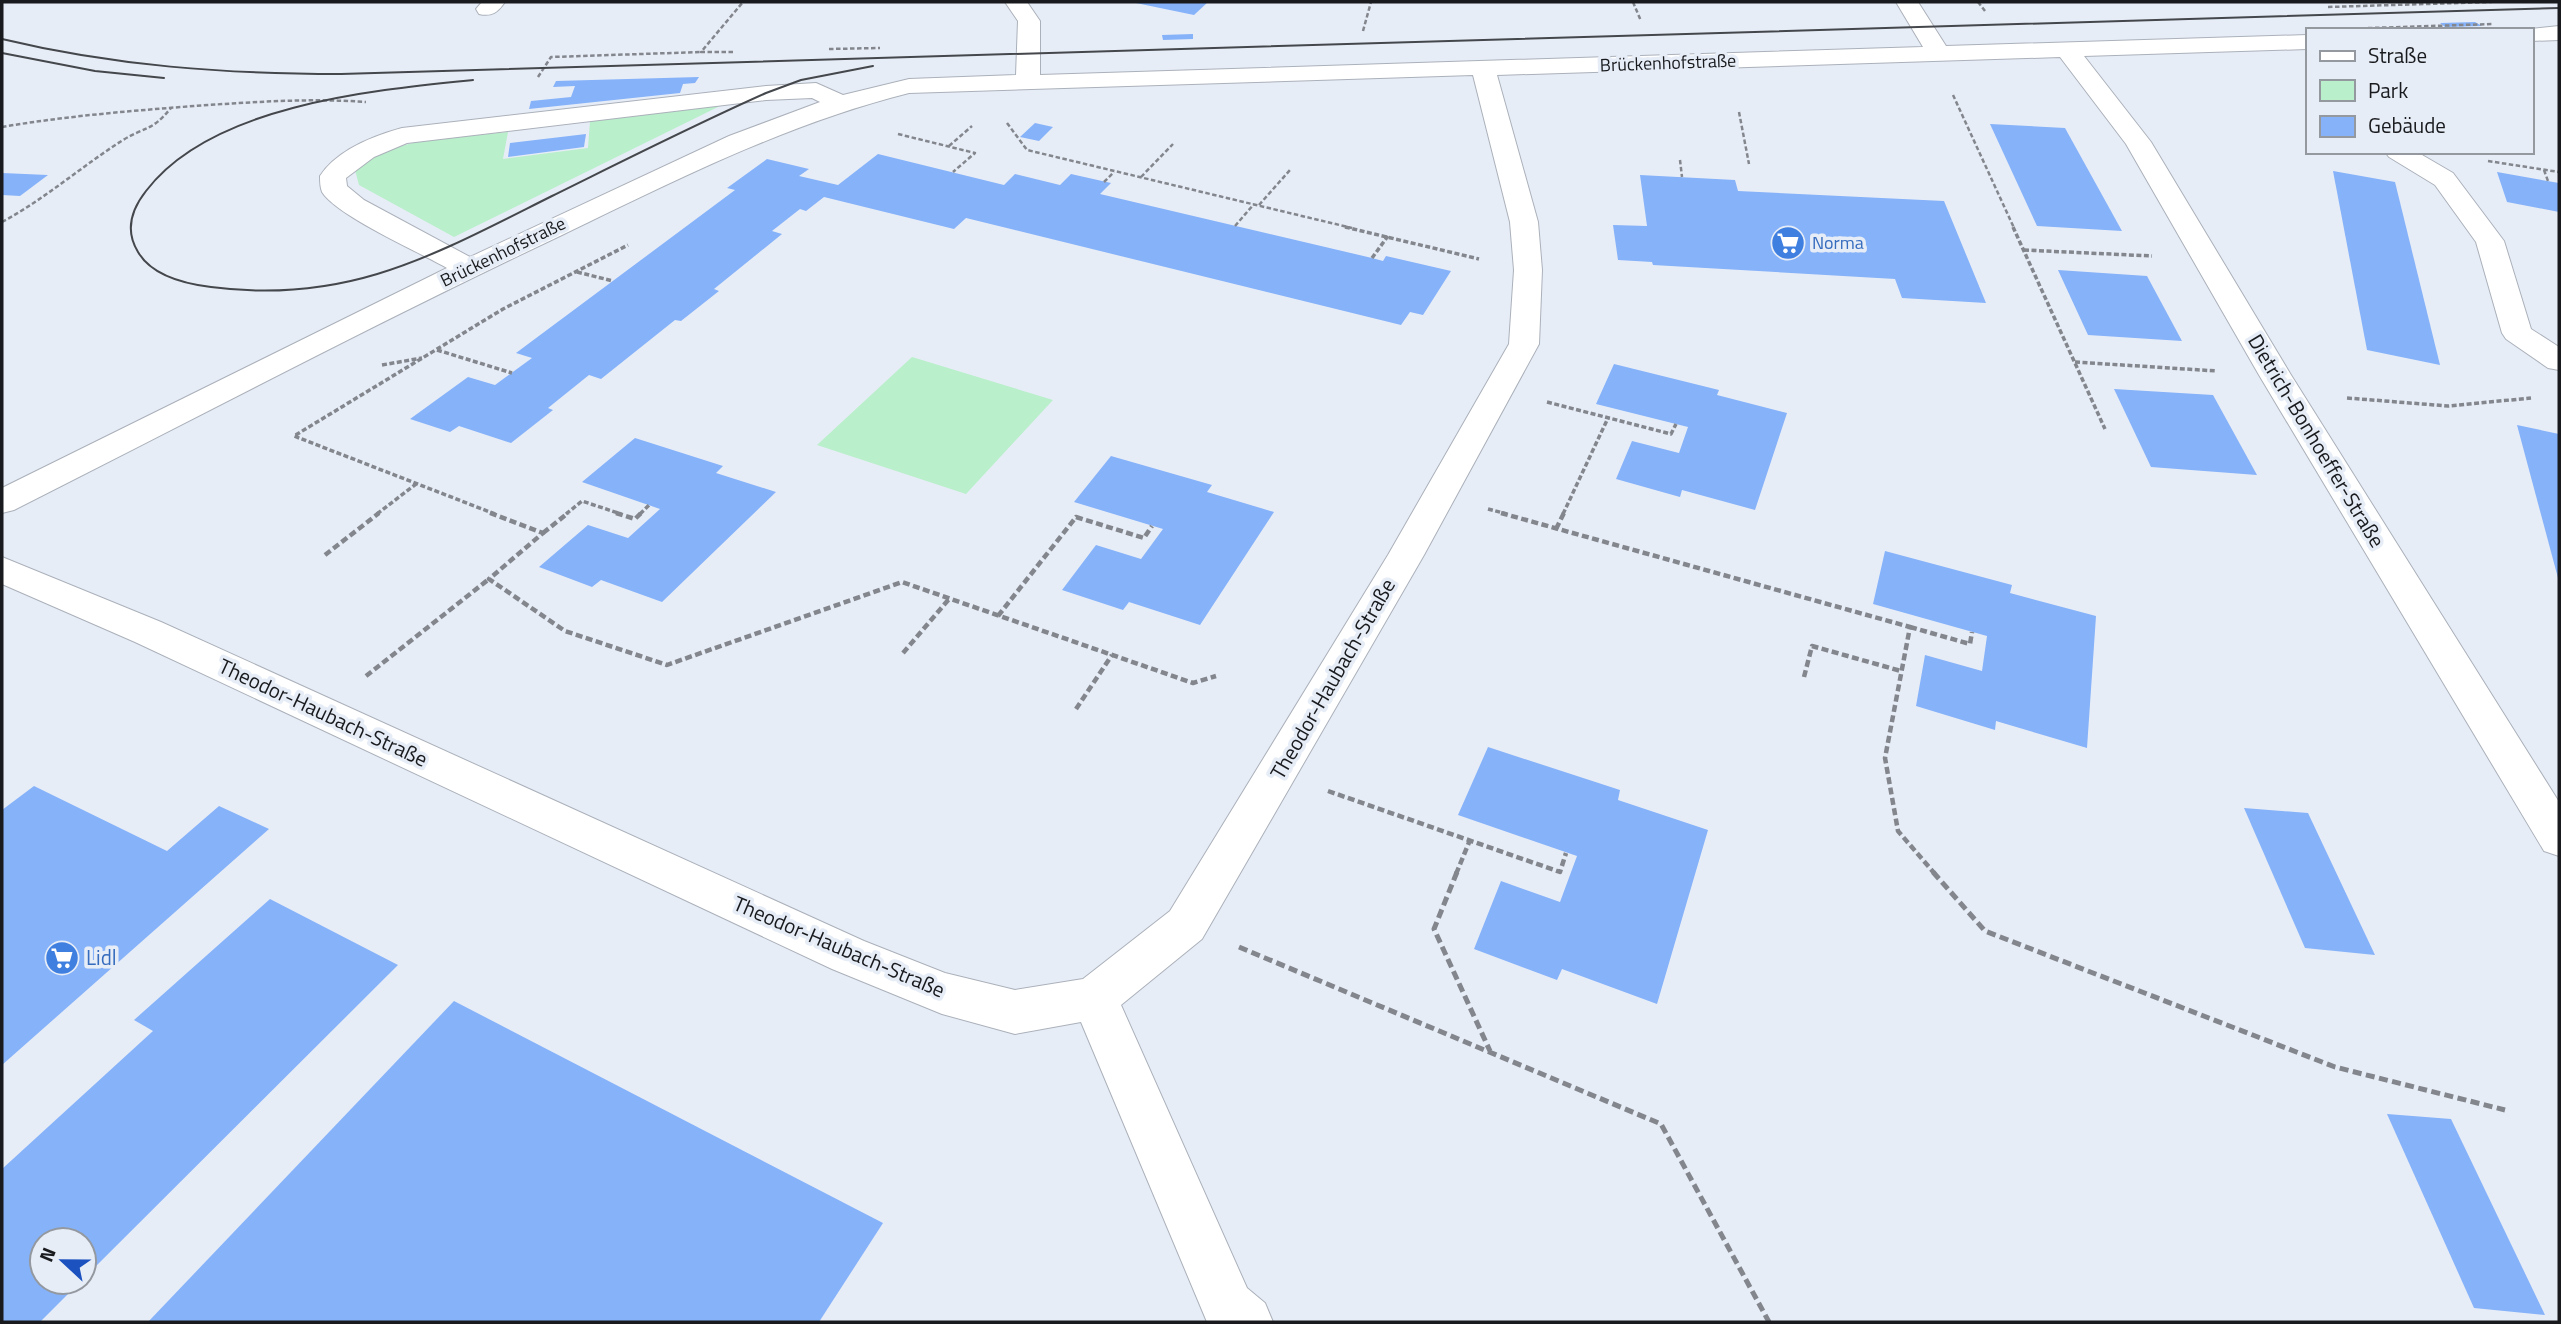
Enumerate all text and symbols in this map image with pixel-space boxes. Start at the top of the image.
legend [2306,28,2533,154]
text: Straße [2368,39,2427,71]
street label: Brückenhofstraße [1599,47,1737,78]
text: Park [2368,74,2408,106]
text: Gebäude [2368,109,2446,141]
street label: Brückenhofstraße [436,210,570,294]
supermarket icon: Norma [1769,224,1807,262]
place label: Norma [1812,229,1864,256]
street label: Dietrich-Bonhoeffer-Straße [2240,328,2393,553]
street label: Theodor-Haubach-Straße [1261,572,1403,785]
street label: Theodor-Haubach-Straße [214,650,433,775]
street label: Theodor-Haubach-Straße [729,887,950,1005]
supermarket icon: Lidl [43,939,81,977]
place label: Lidl [86,941,117,973]
north arrow [28,1226,98,1296]
text: N [31,1243,63,1266]

